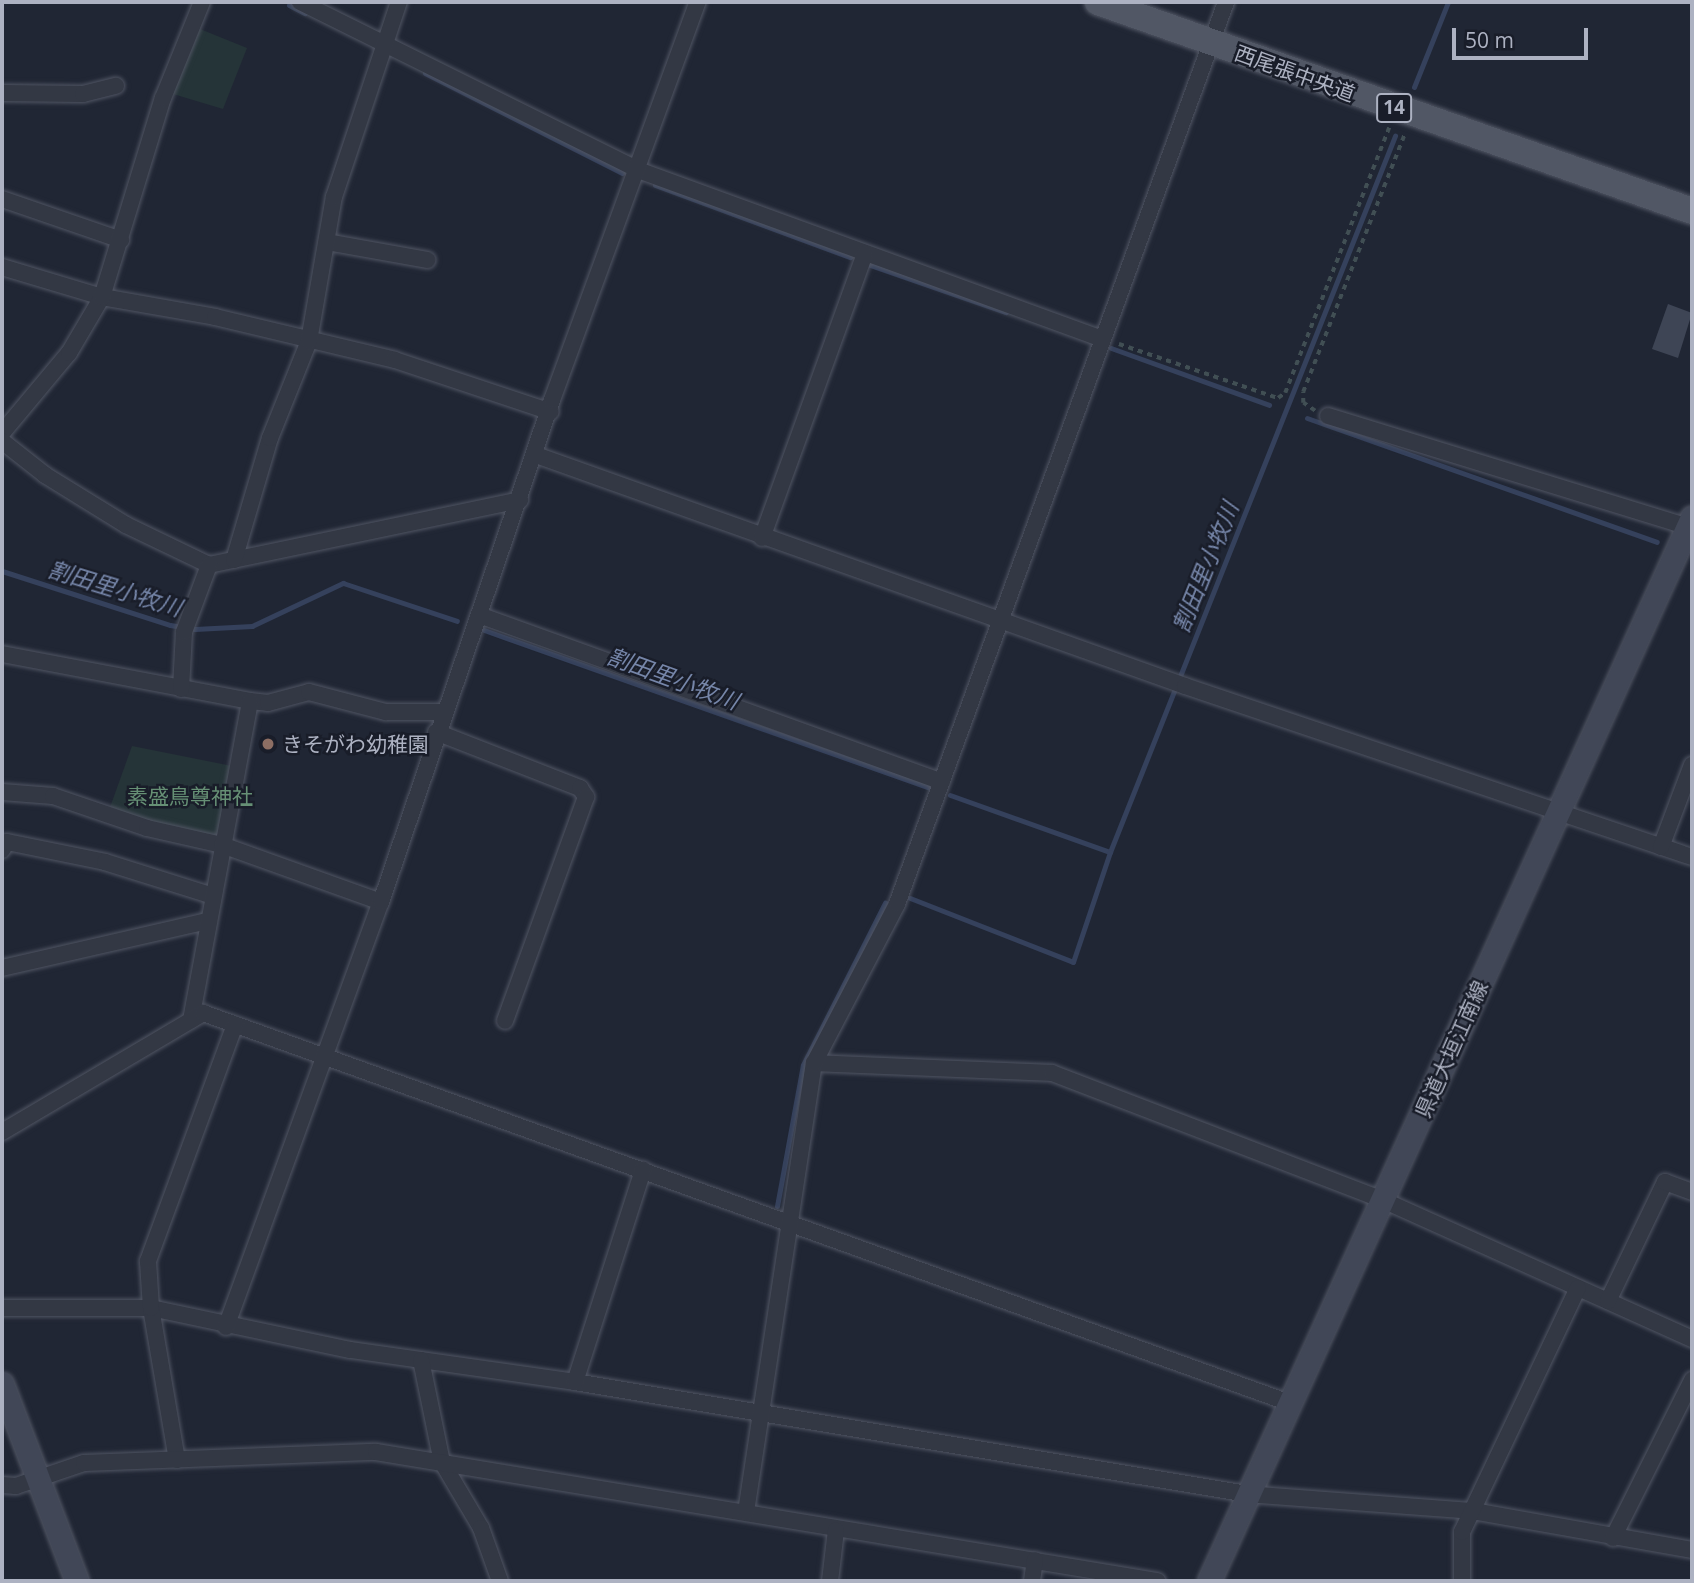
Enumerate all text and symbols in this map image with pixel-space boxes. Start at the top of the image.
scale bar [1456,14,1592,58]
text: 50 m [1465,26,1514,54]
street label: 西尾張中央道 [1231,40,1359,106]
road number: 14 [1375,92,1413,124]
water label: 割田里小牧川 [1166,498,1244,636]
water label: 割田里小牧川 [45,555,185,621]
water label: 割田里小牧川 [603,641,743,715]
place label: きそがわ幼稚園 [282,731,429,757]
marker: きそがわ幼稚園 [260,736,276,752]
park label: 素盛鳥尊神社 [127,783,253,809]
street label: 県道大垣江南線 [1410,977,1492,1121]

